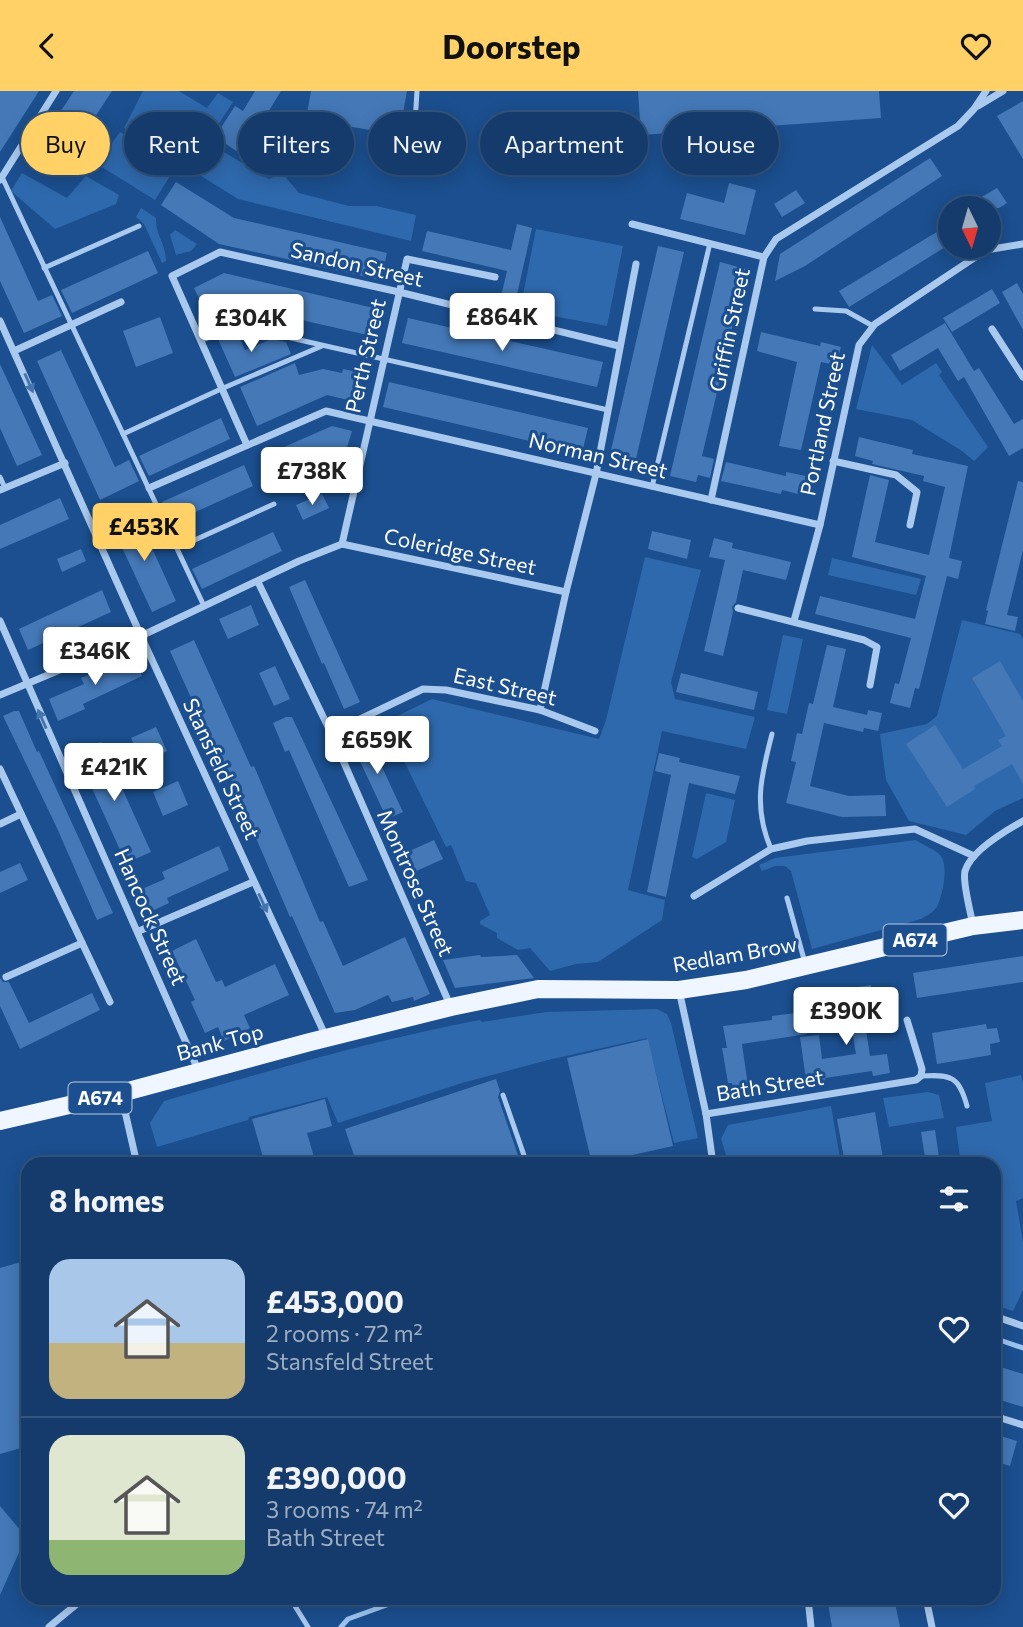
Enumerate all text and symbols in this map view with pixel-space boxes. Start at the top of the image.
text: Doorstep [442,26,581,66]
icon: back [28,27,66,65]
icon: heart [957,27,995,65]
chip: Buy [21,112,110,175]
chip: Rent [124,112,224,175]
chip: Filters [238,112,354,175]
chip: New [368,112,466,175]
chip: Apartment [480,112,648,175]
chip: House [662,112,779,175]
north arrow [938,196,1001,259]
map controls [938,196,1001,259]
street label: Sandon Street [289,236,426,291]
street label: Griffin Street [703,265,754,394]
pin: £864K [453,293,551,353]
pin: £304K [202,295,300,354]
street label: Perth Street [339,296,390,415]
text: £864K [466,302,538,330]
text: £304K [215,303,287,331]
street label: Portland Street [794,350,849,498]
one-way arrow [23,373,35,393]
street label: Norman Street [527,426,670,483]
pin: £738K [263,447,361,507]
text: £738K [277,456,347,484]
pin: £453K [95,503,193,563]
text: £453K [109,512,179,540]
street label: Coleridge Street [382,522,539,579]
pin: £346K [46,627,144,687]
text: £346K [59,636,131,664]
street label: East Street [451,662,559,710]
street label: Stansfeld Street [179,694,266,843]
one-way arrow [36,709,48,729]
pin: £659K [328,717,426,776]
text: £659K [341,725,413,753]
pin: £421K [65,743,163,803]
text: £421K [80,752,148,780]
street label: Montrose Street [373,805,460,959]
street label: Hancock Street [110,844,193,989]
one-way arrow [257,893,269,913]
road number: A674 [884,925,946,955]
street label: Redlam Brow [671,930,799,977]
pin: £390K [797,988,895,1047]
text: £390K [810,996,882,1024]
street label: Bank Top [173,1018,266,1065]
street label: Bath Street [714,1064,825,1105]
road number: A674 [68,1083,132,1114]
icon: filters [935,1180,973,1218]
text: 8 homes [49,1181,165,1218]
text: £453,000 [266,1282,404,1319]
icon: home [105,1287,189,1371]
icon: heart [935,1310,973,1348]
text: 2 rooms · 72 m² [266,1319,423,1347]
text: Stansfeld Street [266,1347,434,1375]
text: £390,000 [266,1458,407,1495]
icon: home [105,1463,189,1547]
icon: heart [935,1486,973,1524]
text: 3 rooms · 74 m² [266,1495,423,1523]
text: Bath Street [266,1523,385,1551]

